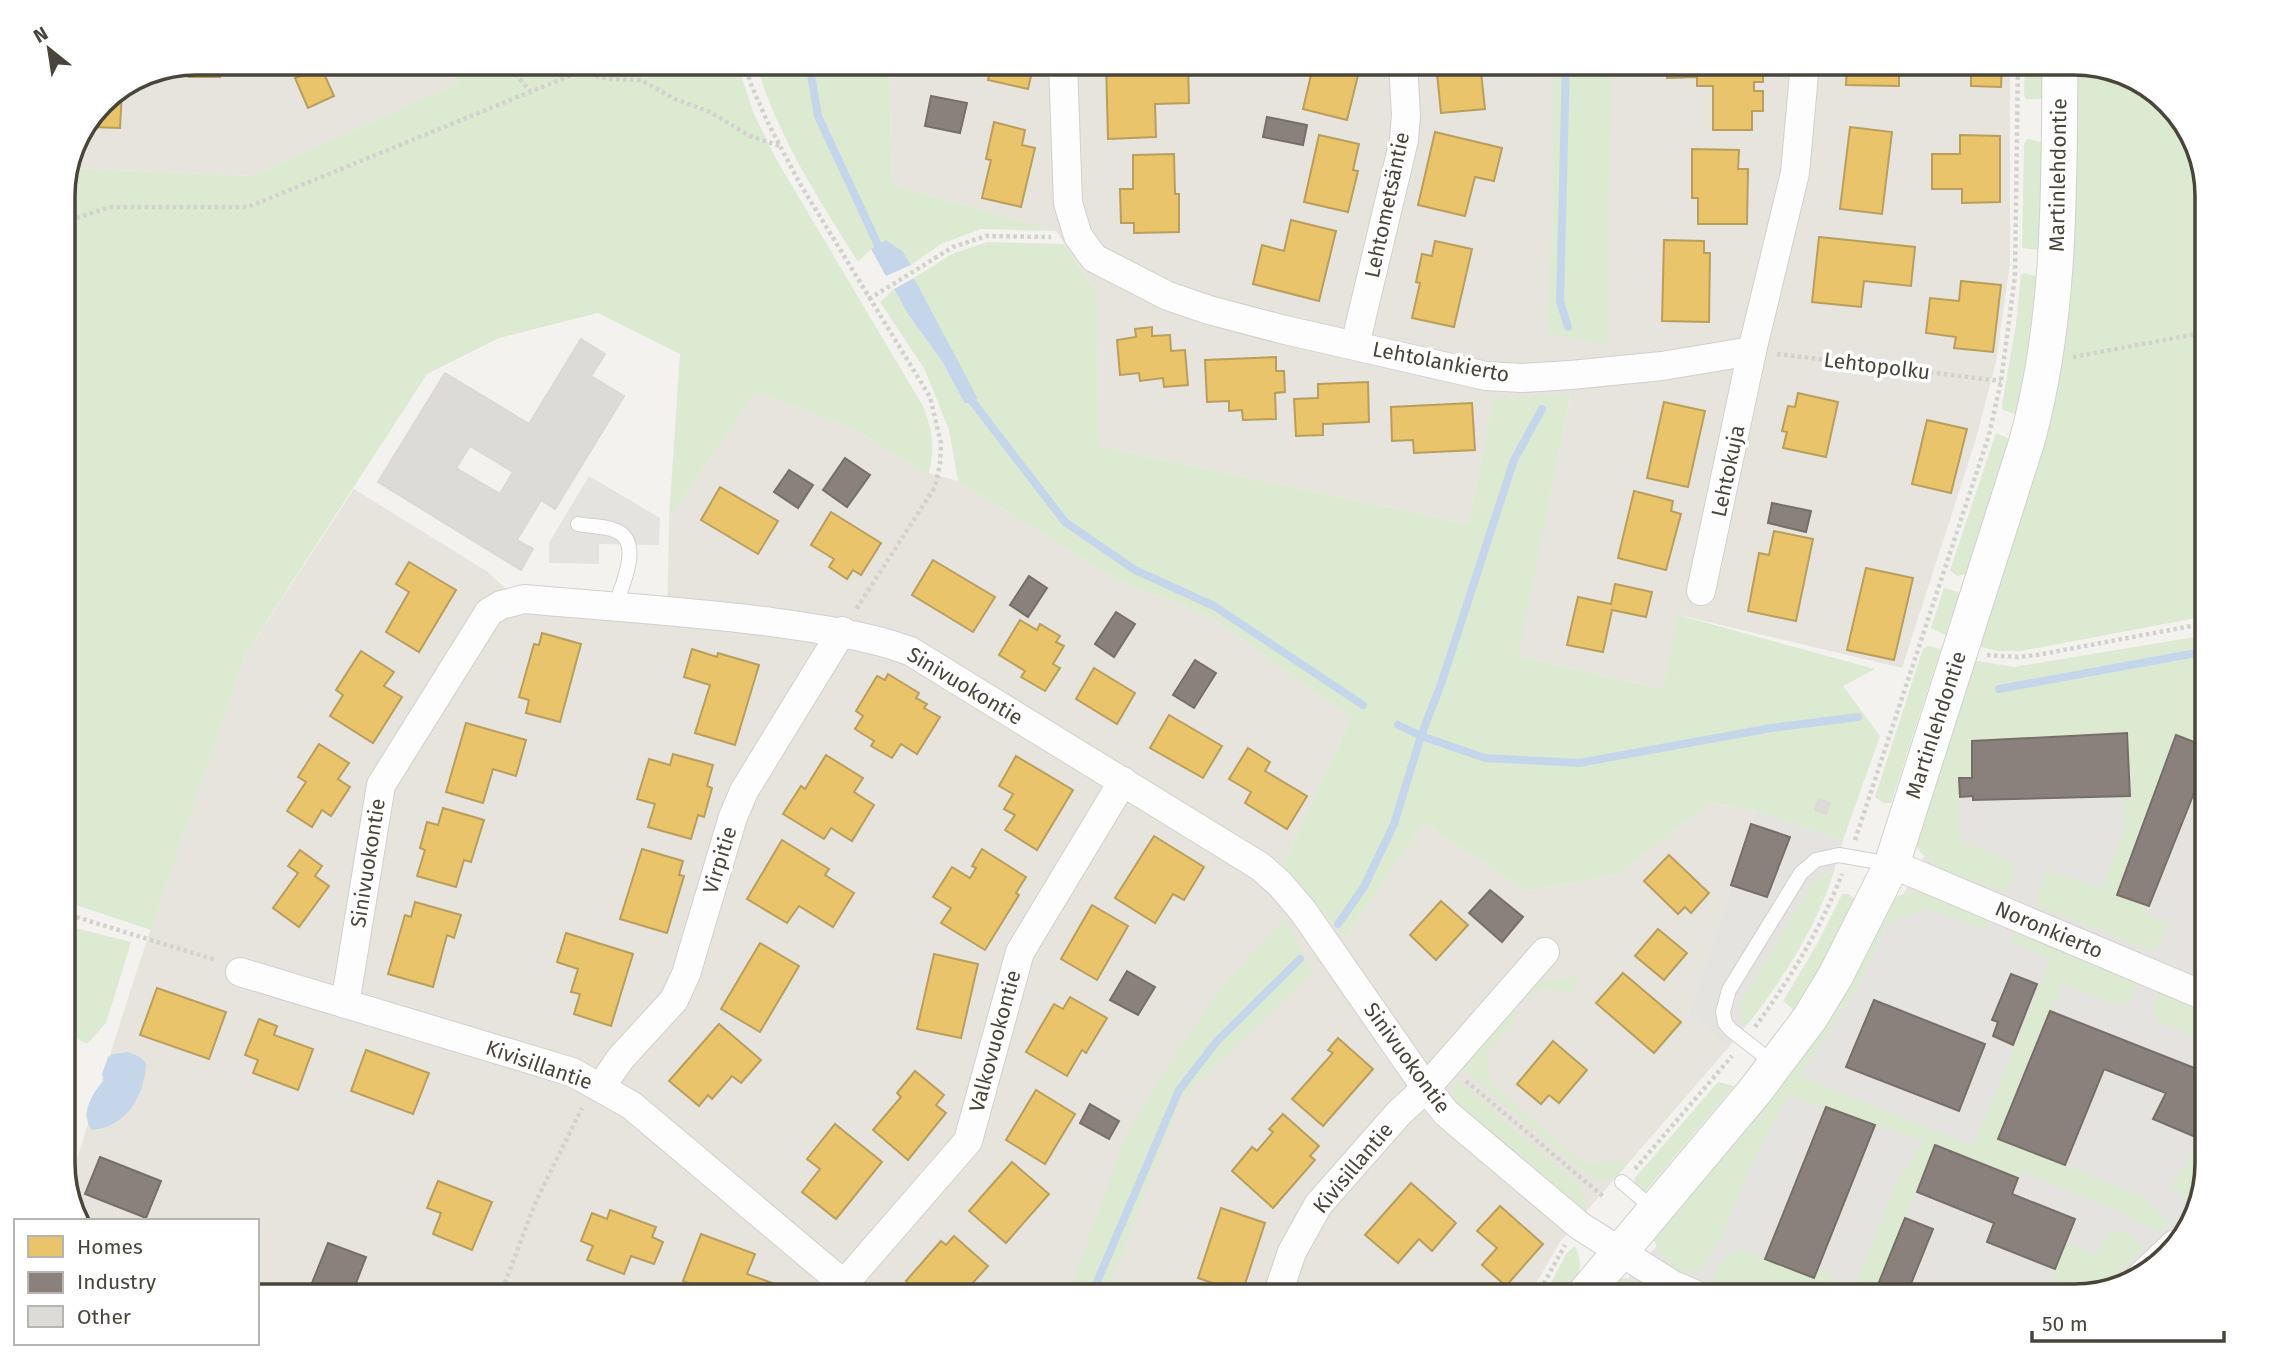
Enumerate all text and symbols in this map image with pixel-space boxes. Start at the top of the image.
north arrow [14,14,84,84]
text: N [30,22,52,48]
street label: Martinlehdontie [2044,98,2072,252]
street label: Lehtometsäntie [1359,130,1415,280]
street label: Lehtolankierto [1370,336,1512,388]
street label: Lehtopolku [1822,347,1932,385]
street label: Lehtokuja [1706,423,1750,519]
street label: Sinivuokontie [902,641,1028,731]
street label: Martinlehdontie [1900,648,1972,802]
street label: Sinivuokontie [345,797,391,929]
street label: Virpitie [697,823,743,897]
street label: Noronkierto [1991,896,2107,964]
street label: Valkovuokontie [964,967,1026,1115]
street label: Sinivuokontie [1358,998,1456,1118]
street label: Kivisillantie [482,1035,596,1095]
street label: Kivisillantie [1307,1117,1399,1219]
legend [14,1219,259,1345]
text: Homes [77,1234,143,1260]
text: Industry [77,1269,157,1295]
scale bar [2032,1300,2224,1344]
text: Other [77,1304,131,1330]
text: 50 m [2042,1311,2088,1337]

